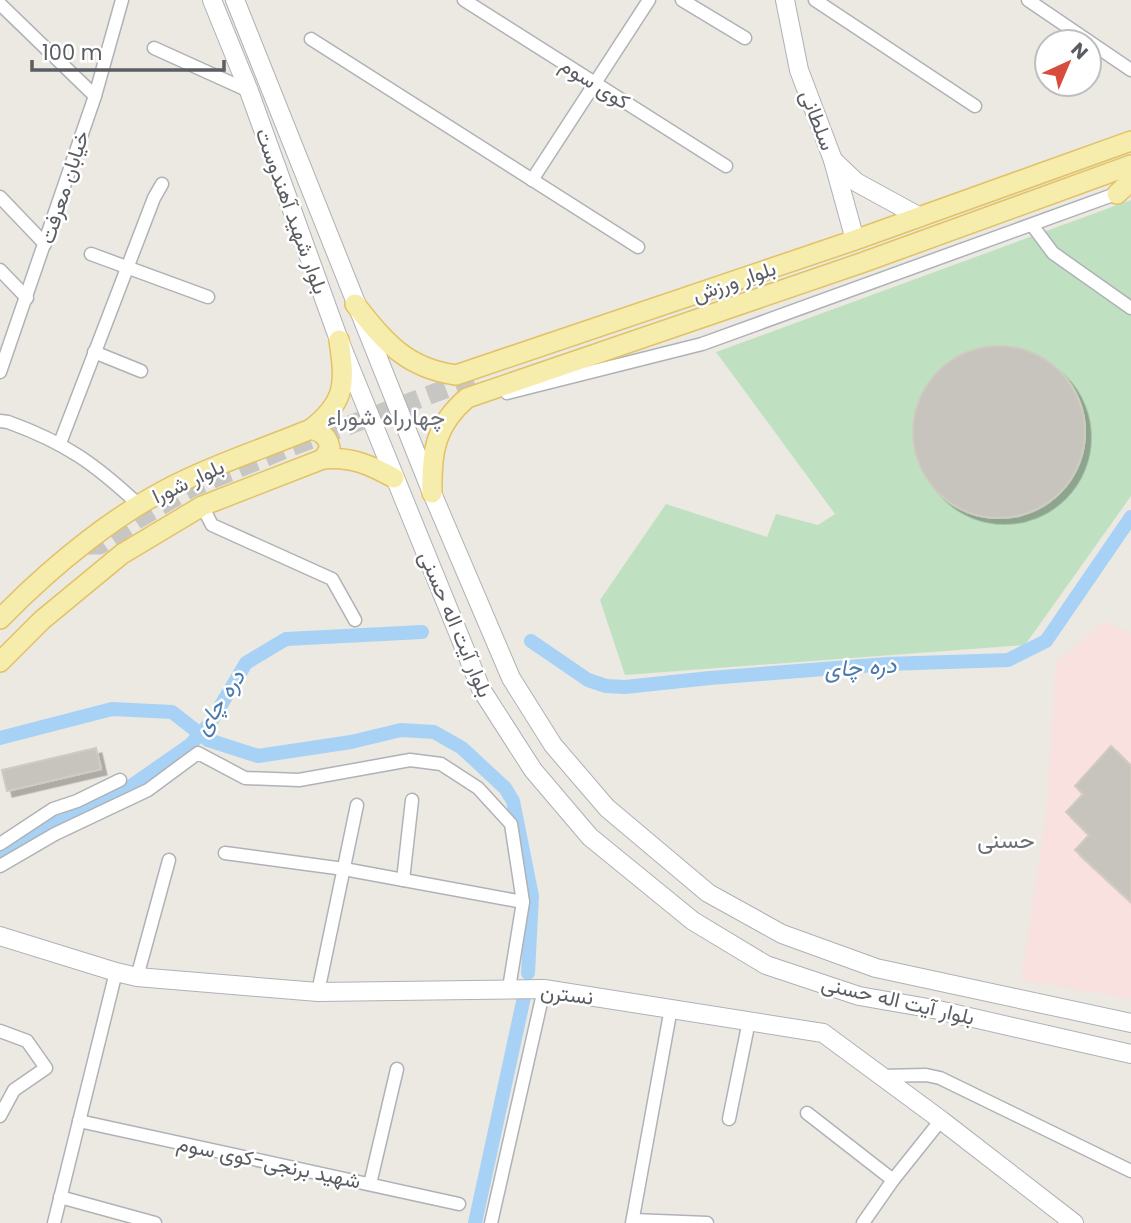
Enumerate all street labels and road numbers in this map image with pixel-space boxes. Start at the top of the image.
street label: کوی سوم [554,50,636,116]
street label: سلطانی [793,86,843,154]
street label: بلوار شهید آهندوست [249,124,335,298]
street label: خیابان معرفت [32,127,96,247]
street label: بلوار ورزش [688,253,780,309]
street label: بلوار شورا [147,452,229,510]
street label: بلوار آیت اله حسنی [412,546,500,702]
street label: بلوار آیت اله حسنی [819,968,977,1032]
street label: نسترن [539,976,595,1012]
street label: شهید برنجی-کوی سوم [174,1128,364,1196]

